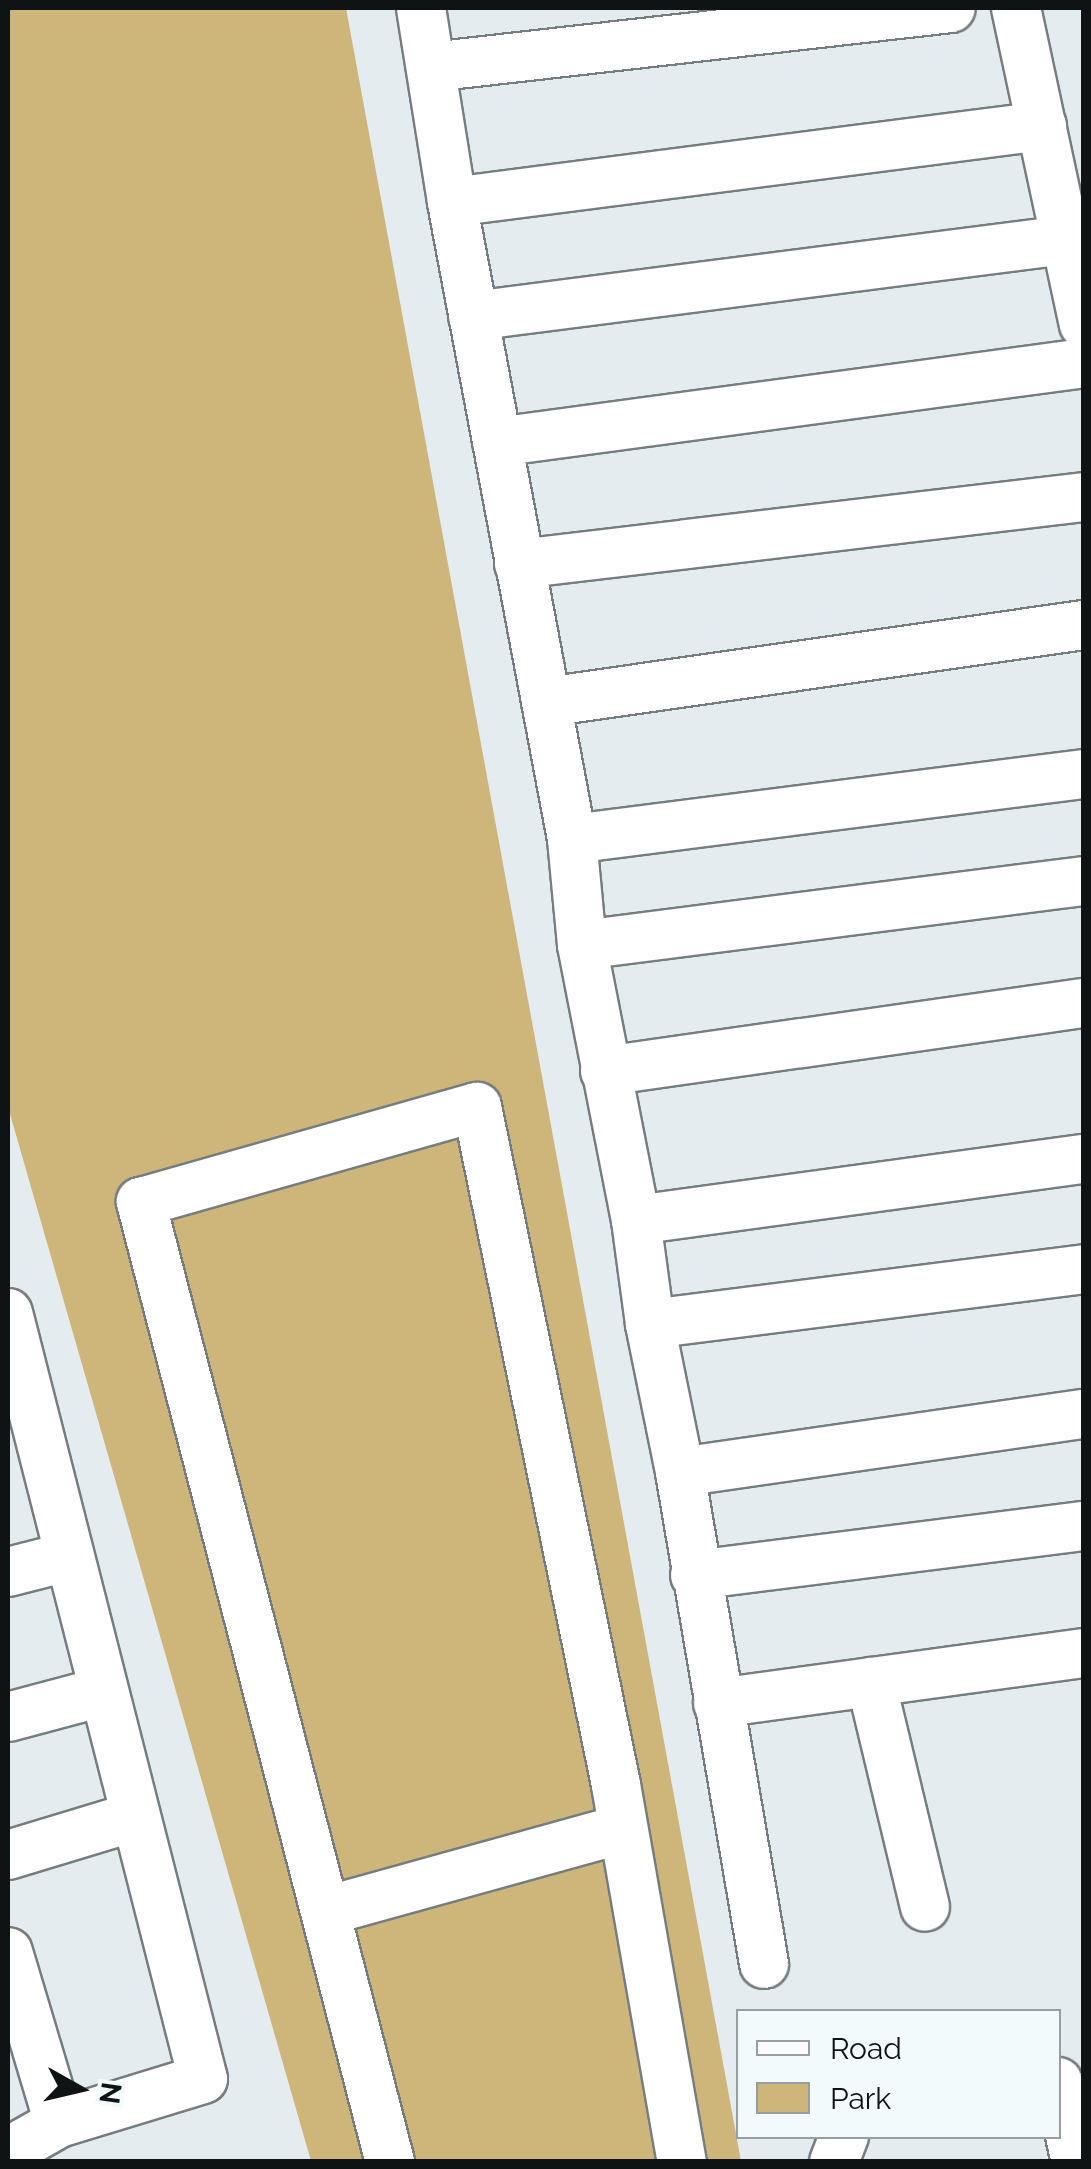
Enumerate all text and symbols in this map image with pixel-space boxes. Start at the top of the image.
legend [736,2009,1061,2139]
text: Road [830,2031,902,2066]
north arrow [30,2039,130,2139]
text: N [92,2080,128,2106]
text: Park [830,2081,891,2116]

